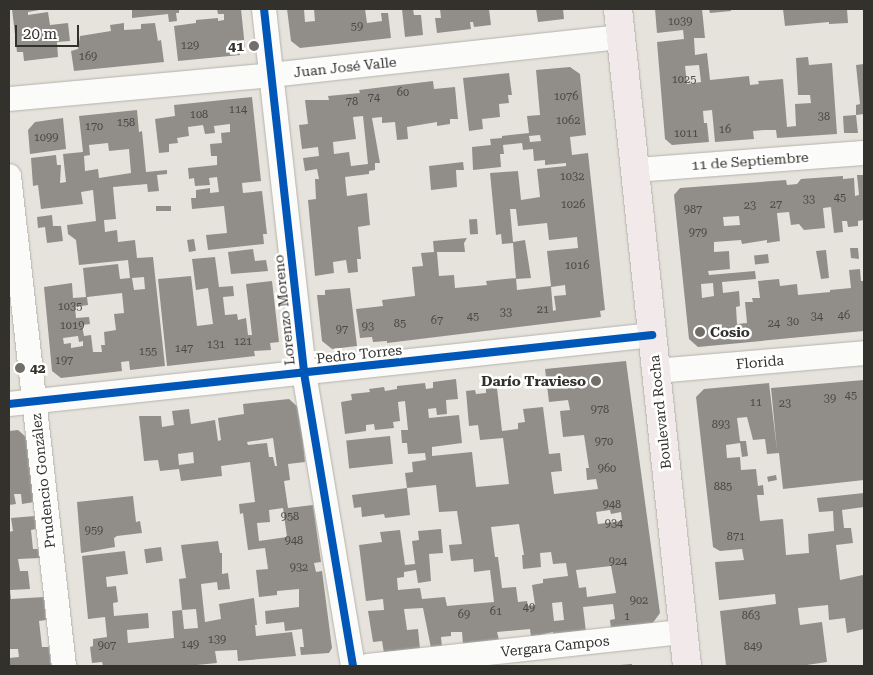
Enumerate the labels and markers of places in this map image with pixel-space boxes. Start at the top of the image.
place label: 41 [228,38,244,54]
marker: 41 [248,40,260,52]
place label: Cosio [710,324,750,340]
marker: Cosio [694,326,706,338]
place label: 42 [30,360,46,376]
marker: 42 [14,362,26,374]
place label: Darío Travieso [481,373,586,389]
marker: Darío Travieso [590,375,602,387]

